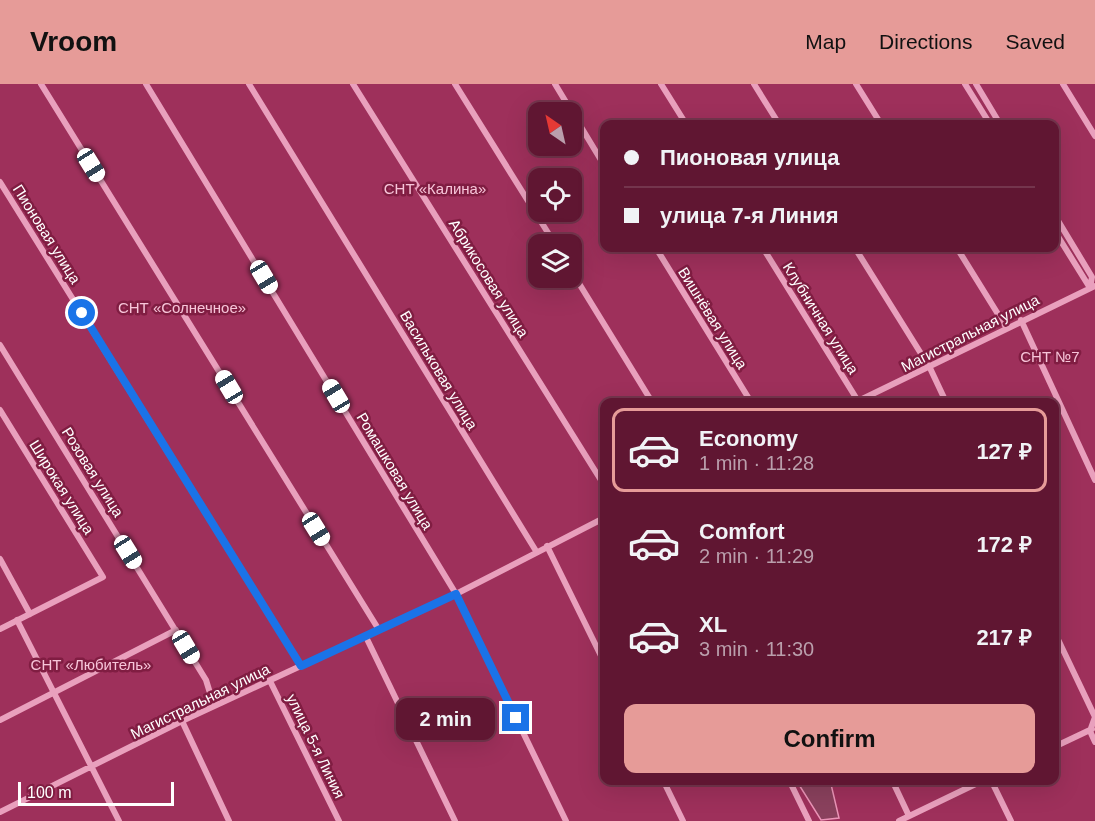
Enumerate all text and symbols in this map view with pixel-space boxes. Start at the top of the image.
text: Vroom [30,26,117,57]
text: Map [805,30,846,53]
text: Directions [879,30,972,53]
text: Saved [1005,30,1065,53]
north arrow [528,102,582,156]
map controls [528,102,582,288]
car [74,145,108,185]
text: Пионовая улица [660,145,839,170]
button: locate [528,168,582,222]
park label: СНТ «Калина» [384,180,486,197]
street label: Пионовая улица [10,181,85,287]
text: улица 7-я Линия [660,203,839,228]
street label: Абрикосовая улица [446,216,533,341]
button: layers [528,234,582,288]
car [247,257,281,297]
street label: Клубничная улица [780,259,863,377]
street label: Вишнёвая улица [675,264,751,373]
street label: Магистральная улица [898,290,1042,375]
route start [68,299,95,326]
park label: СНТ «Солнечное» [118,299,246,316]
street label: Васильковая улица [397,308,482,433]
park label: СНТ №7 [1020,348,1080,365]
car [212,367,246,407]
car [319,376,353,416]
street label: Ромашковая улица [353,410,437,533]
icon: car [627,423,681,477]
street label: Розовая улица [59,424,128,520]
text: Economy [699,426,798,451]
street label: Широкая улица [26,437,98,538]
text: 127 ₽ [976,439,1032,464]
text: 1 min · 11:28 [699,452,814,474]
car [299,509,333,549]
icon: car [627,516,681,570]
text: Comfort [699,519,785,544]
car [111,532,145,572]
text: 172 ₽ [976,532,1032,557]
text: 2 min · 11:29 [699,545,814,567]
icon: car [627,609,681,663]
text: XL [699,612,727,637]
text: 217 ₽ [976,625,1032,650]
car [169,627,203,667]
text: 3 min · 11:30 [699,638,814,660]
park label: СНТ «Любитель» [31,656,151,673]
street label: Магистральная улица [128,660,273,742]
street label: улица 5-я Линия [283,691,349,801]
callout: 2 min [396,697,495,739]
route end [502,704,529,731]
button: Confirm [624,704,1035,773]
text: 2 min [419,708,472,730]
scale bar [18,779,174,806]
text: 100 m [27,784,71,801]

